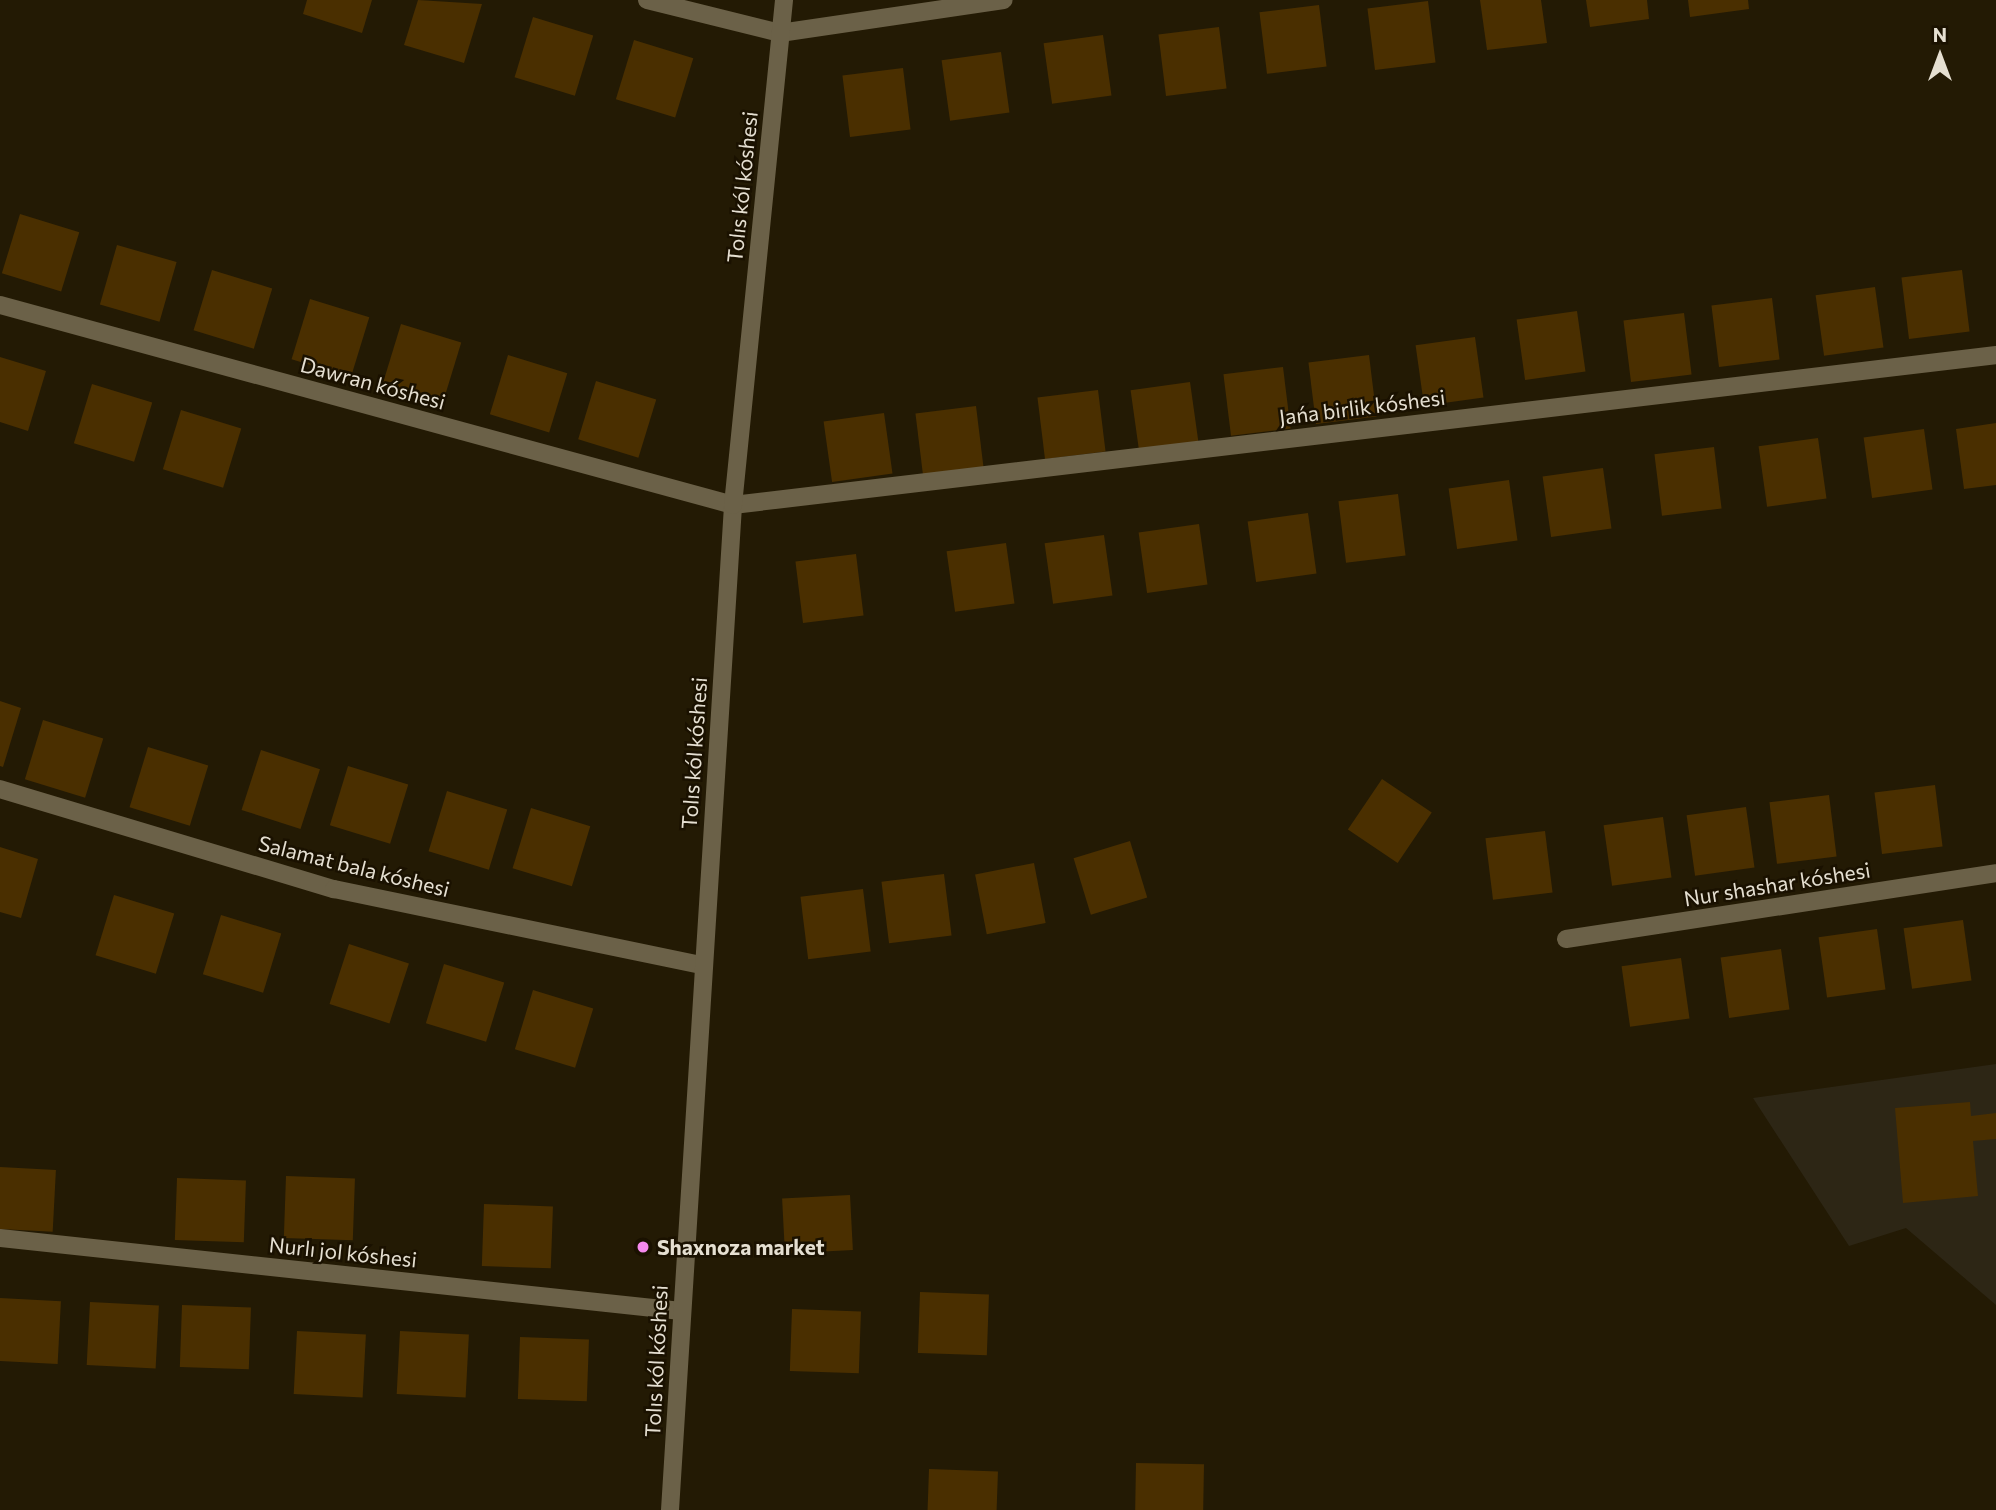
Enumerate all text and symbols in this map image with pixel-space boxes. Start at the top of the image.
north arrow [1905,21,1975,91]
text: N [1933,23,1947,46]
street label: Tolıs kól kóshesi [722,110,762,264]
street label: Dawran kóshesi [298,352,448,414]
street label: Jańa birlik kóshesi [1277,384,1447,430]
street label: Tolıs kól kóshesi [676,676,712,830]
street label: Salamat bala kóshesi [256,830,452,902]
street label: Nur shashar kóshesi [1682,857,1872,911]
street label: Nurlı jol kóshesi [268,1232,418,1272]
place label: Shaxnoza market [657,1234,825,1260]
marker: Shaxnoza market [635,1239,651,1255]
street label: Tolıs kól kóshesi [639,1284,673,1438]

